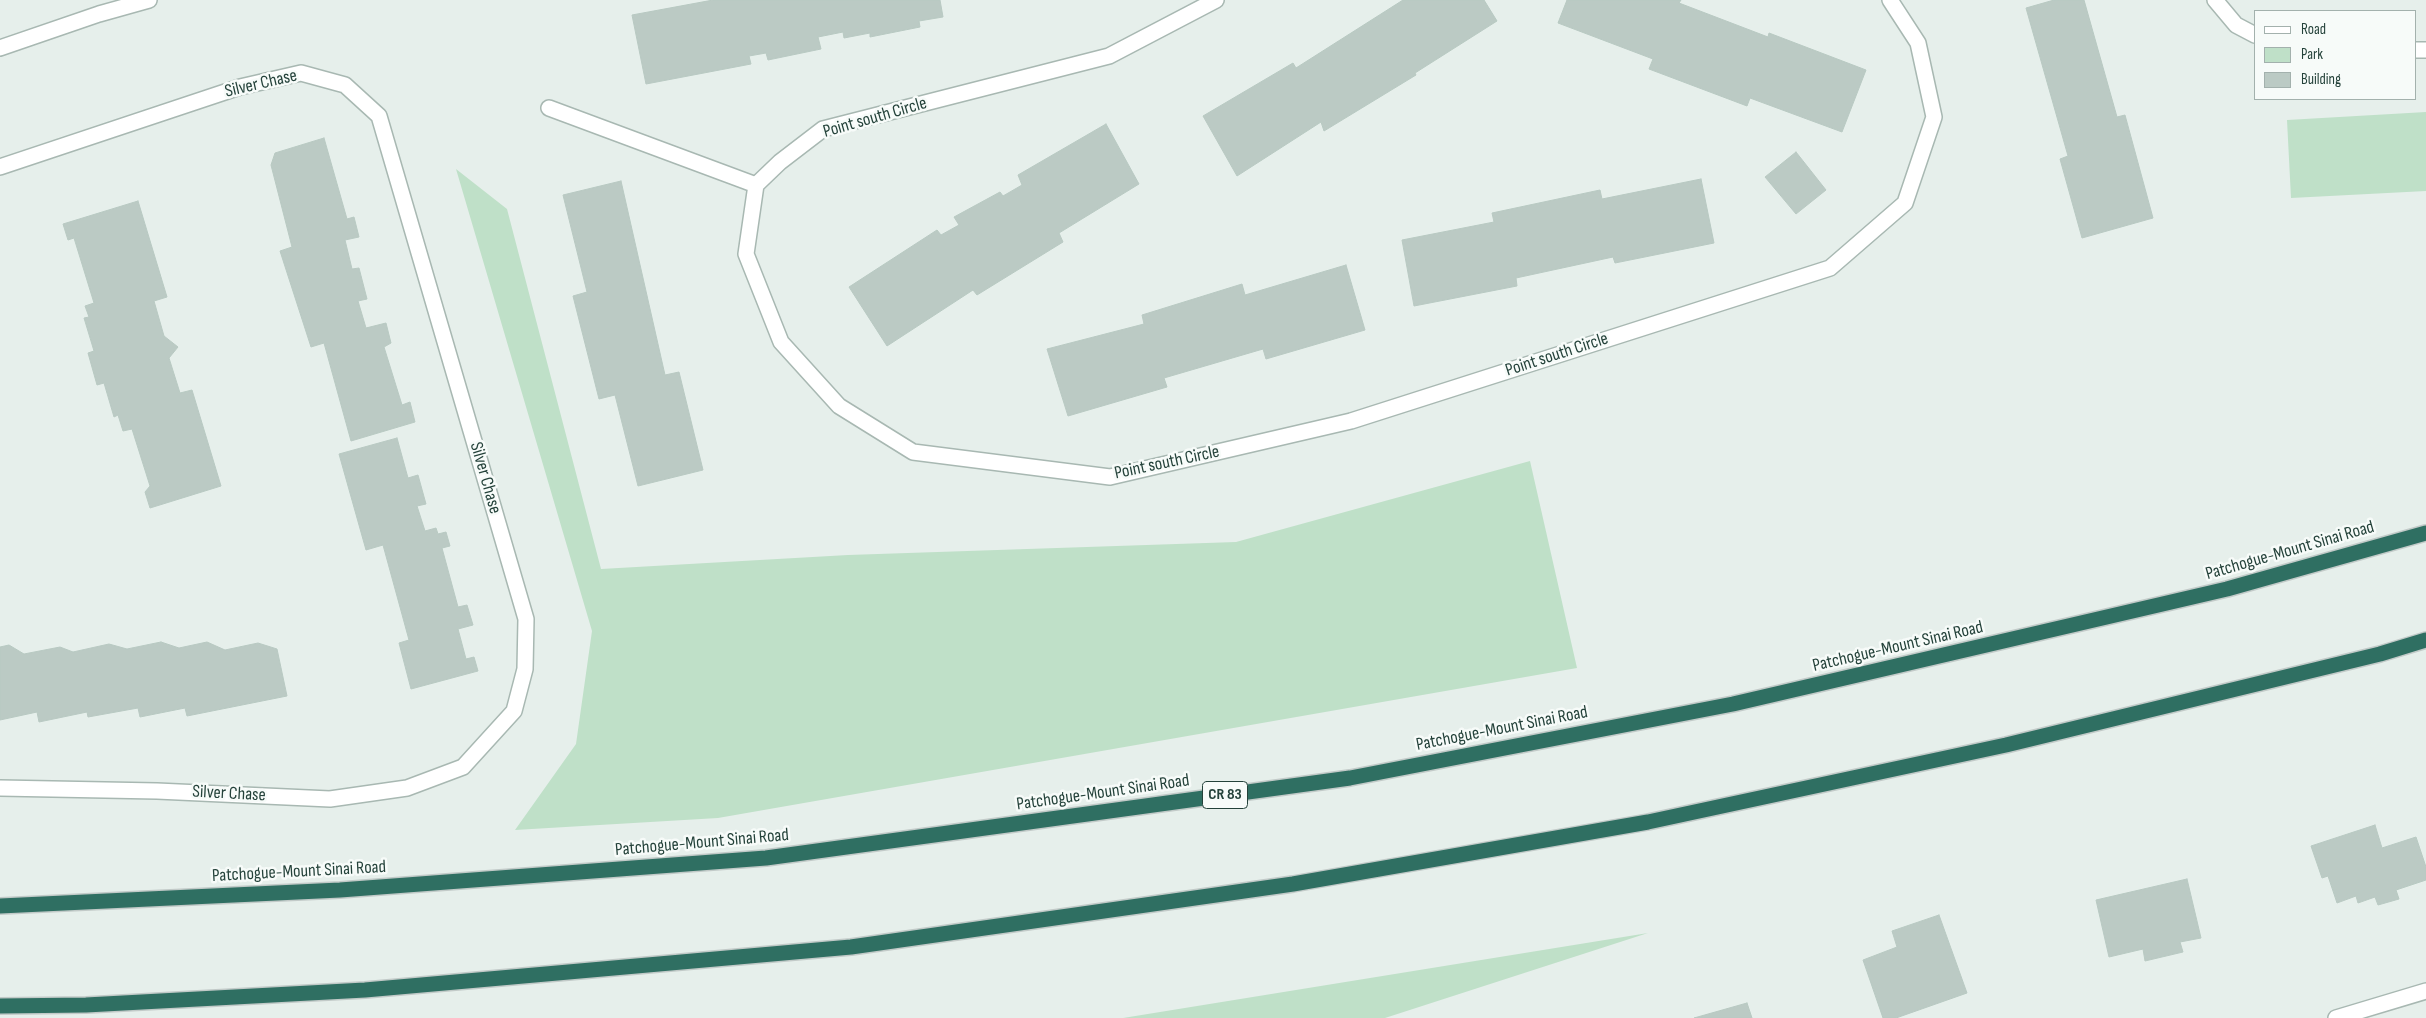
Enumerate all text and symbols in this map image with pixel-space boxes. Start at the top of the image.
legend [2254,10,2416,100]
text: Road [2301,20,2326,39]
text: Park [2301,45,2323,64]
street label: Silver Chase [223,65,299,103]
text: Building [2301,70,2341,89]
street label: Point south Circle [821,93,929,143]
street label: Point south Circle [1503,328,1611,382]
street label: Silver Chase [464,440,506,516]
street label: Point south Circle [1112,441,1222,485]
street label: Patchogue-Mount Sinai Road [2203,517,2377,585]
street label: Patchogue-Mount Sinai Road [1811,617,1985,677]
street label: Patchogue-Mount Sinai Road [1414,702,1590,756]
street label: Patchogue-Mount Sinai Road [1015,770,1191,816]
street label: Silver Chase [192,781,266,807]
road number: CR 83 [1202,782,1248,808]
street label: Patchogue-Mount Sinai Road [614,825,790,861]
street label: Patchogue-Mount Sinai Road [211,857,387,887]

